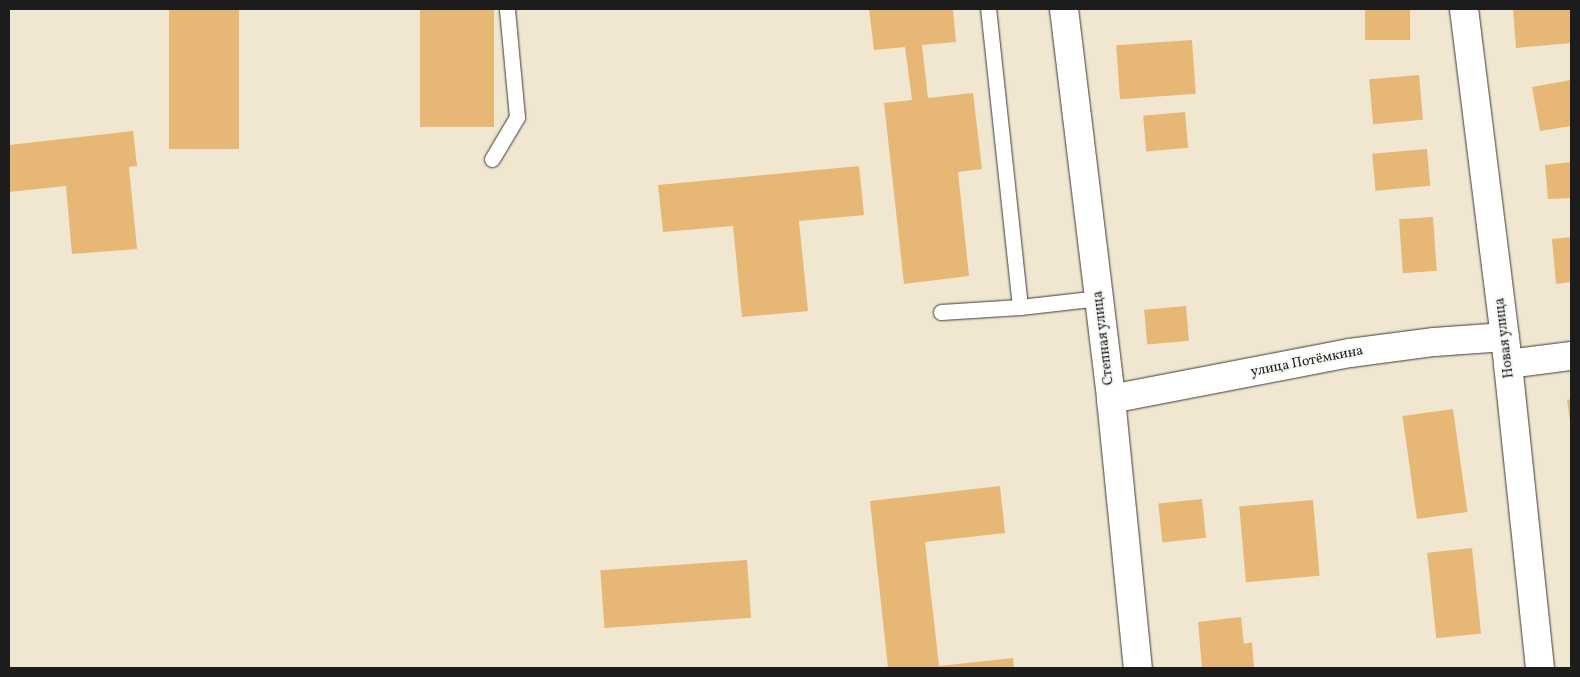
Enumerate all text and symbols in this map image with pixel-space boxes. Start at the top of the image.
street label: Степная улица [1090,290,1118,386]
street label: Новая улица [1492,297,1518,379]
street label: улица Потёмкина [1249,343,1365,381]

